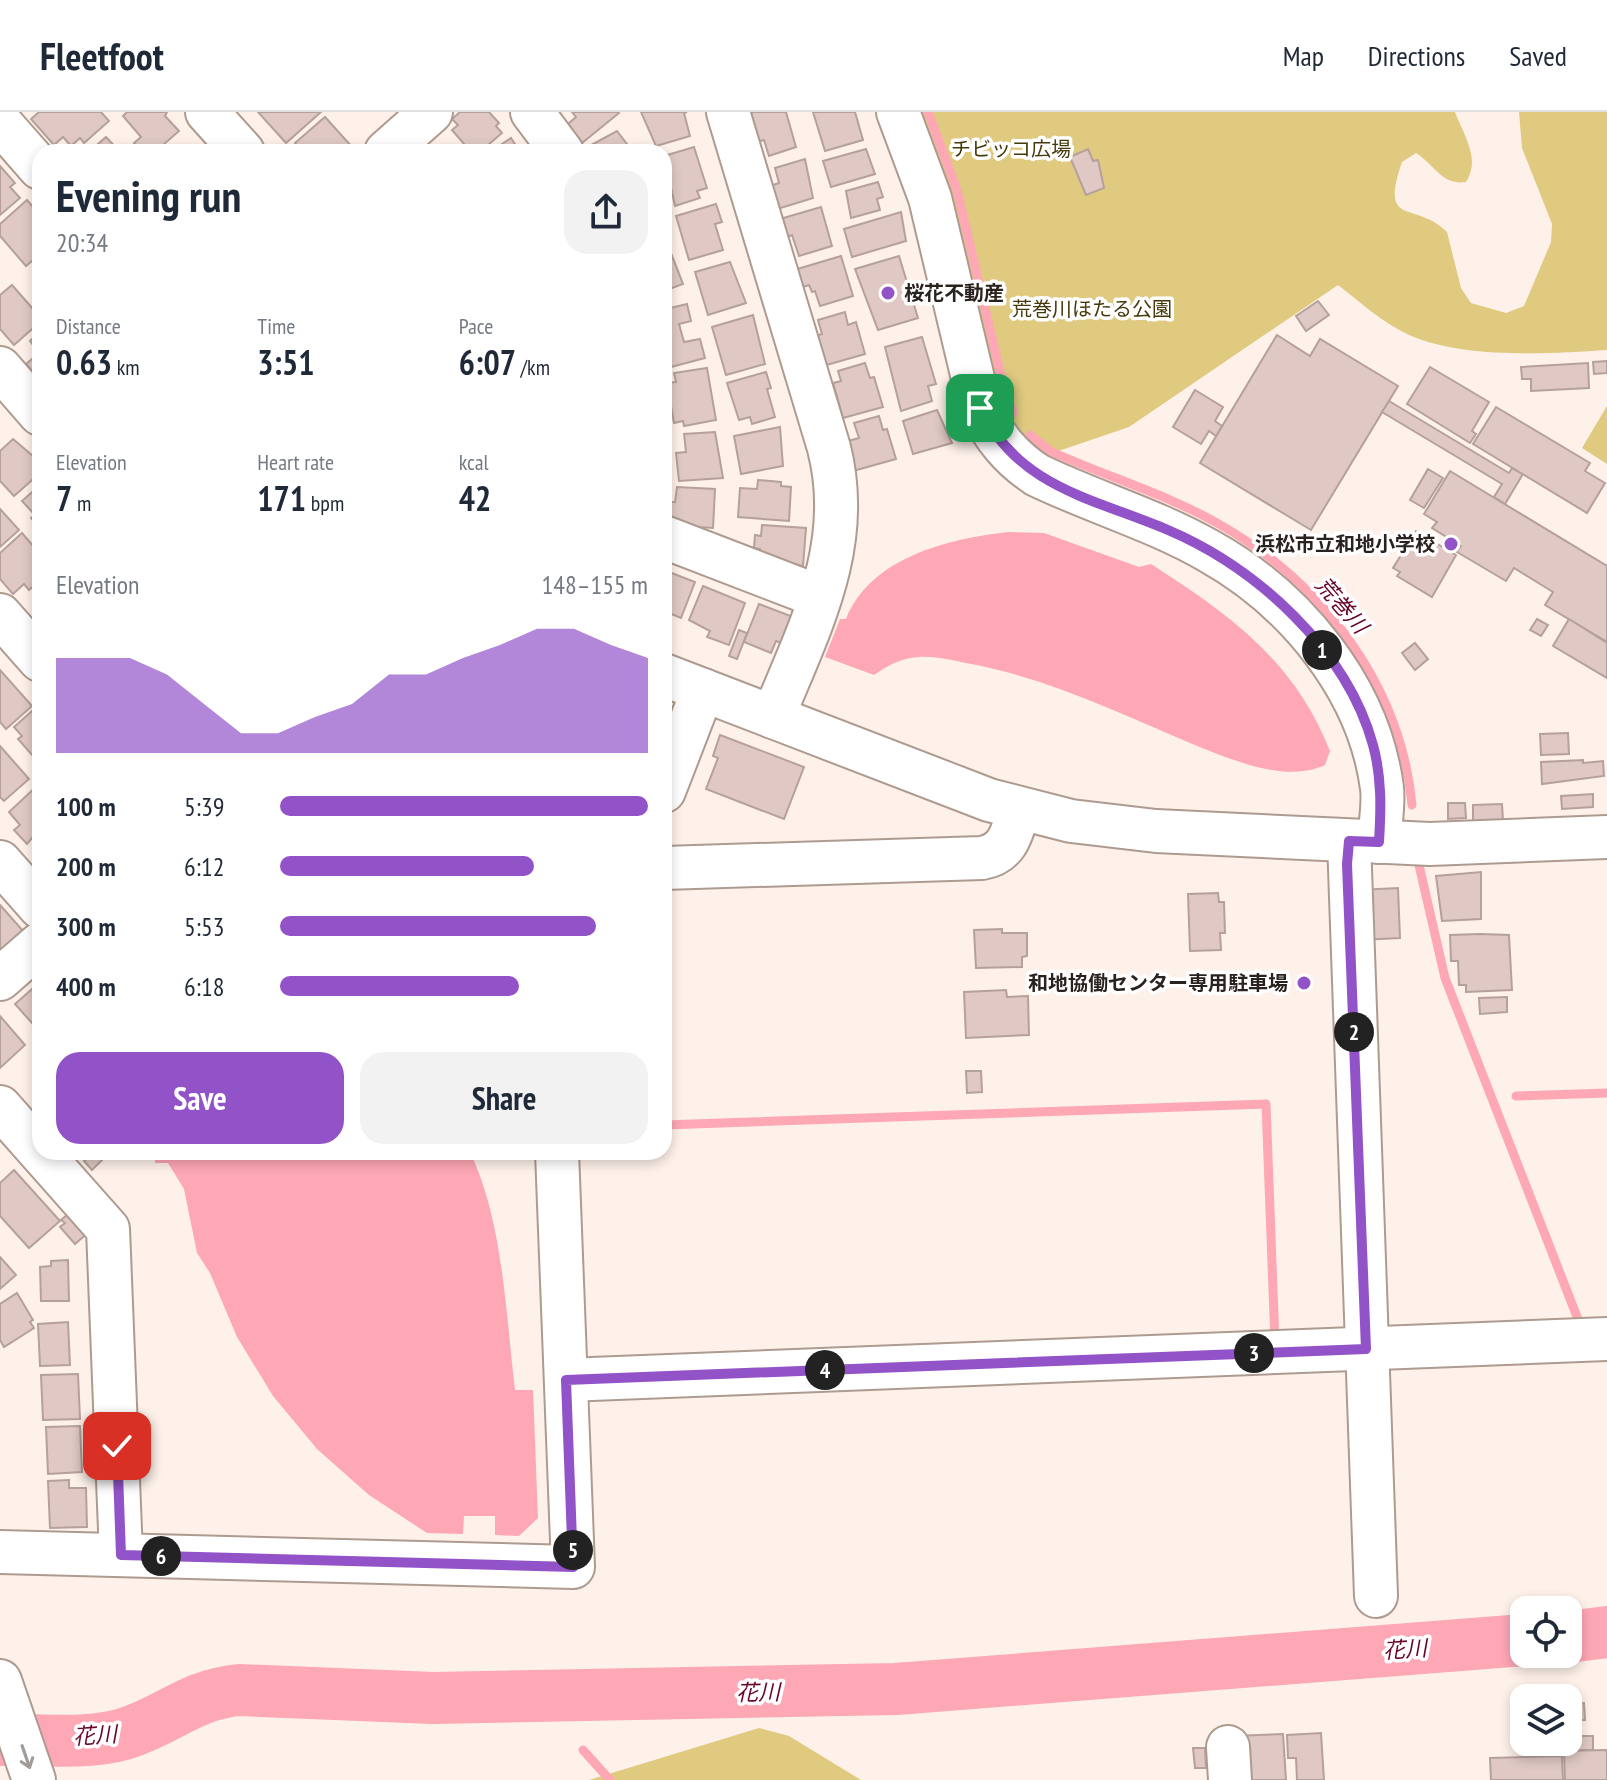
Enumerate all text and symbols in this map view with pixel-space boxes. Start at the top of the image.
text: Fleetfoot [40,31,164,80]
text: Map [1283,37,1324,74]
text: Directions [1368,37,1465,74]
text: Saved [1509,37,1567,74]
park label: チビッコ広場 [951,136,1071,162]
text: Evening run [56,167,241,224]
button: share [564,170,648,254]
text: 20:34 [56,226,108,259]
place label: 桜花不動産 [904,280,1004,306]
marker: 桜花不動産 [879,284,897,302]
park label: 荒巻川ほたる公園 [1012,296,1172,322]
text: Distance [56,312,121,340]
text: Time [257,312,295,340]
text: Pace [459,312,493,340]
text: 0.63 [56,340,112,384]
text: 3:51 [257,340,315,384]
text: 6:07 [459,340,516,384]
text: km [112,353,140,381]
text: /km [516,353,550,381]
pin [946,374,1014,442]
icon: arrive [958,386,1002,430]
text: Elevation [56,448,127,476]
text: Heart rate [257,448,334,476]
text: kcal [459,448,489,476]
text: 7 [56,476,72,520]
text: 171 [257,476,306,520]
text: 42 [459,476,491,520]
text: m [72,489,91,517]
text: bpm [306,489,344,517]
place label: 浜松市立和地小学校 [1255,531,1435,557]
marker: 浜松市立和地小学校 [1442,535,1460,553]
text: Elevation [56,568,139,601]
text: 148–155 m [542,568,648,601]
water label: 荒巻川 [1310,571,1376,641]
pin: 1 [1302,630,1342,670]
text: 1 [1317,636,1327,664]
text: 100 m [56,790,116,823]
text: 5:39 [184,790,224,823]
text: 200 m [56,850,116,883]
text: 6:12 [184,850,224,883]
text: 300 m [56,910,116,943]
text: 5:53 [184,910,224,943]
text: 400 m [56,970,116,1003]
text: 6:18 [184,970,224,1003]
place label: 和地協働センター専用駐車場 [1028,970,1288,996]
marker: 和地協働センター専用駐車場 [1295,974,1313,992]
pin: 2 [1334,1012,1374,1052]
text: 2 [1349,1018,1359,1046]
button: Save [56,1052,344,1144]
button: Share [360,1052,648,1144]
pin: 3 [1234,1333,1274,1373]
text: 3 [1249,1339,1259,1367]
pin: 4 [805,1350,845,1390]
text: 4 [820,1356,830,1384]
pin [83,1412,151,1480]
icon: check [95,1424,139,1468]
pin: 5 [553,1530,593,1570]
pin: 6 [141,1536,181,1576]
text: 5 [568,1536,578,1564]
text: 6 [156,1542,166,1570]
map controls [1510,1596,1582,1756]
button: locate [1510,1596,1582,1668]
water label: 花川 [1382,1633,1430,1665]
water label: 花川 [736,1678,782,1706]
button: layers [1510,1684,1582,1756]
water label: 花川 [72,1719,120,1751]
one-way arrow [20,1744,35,1769]

